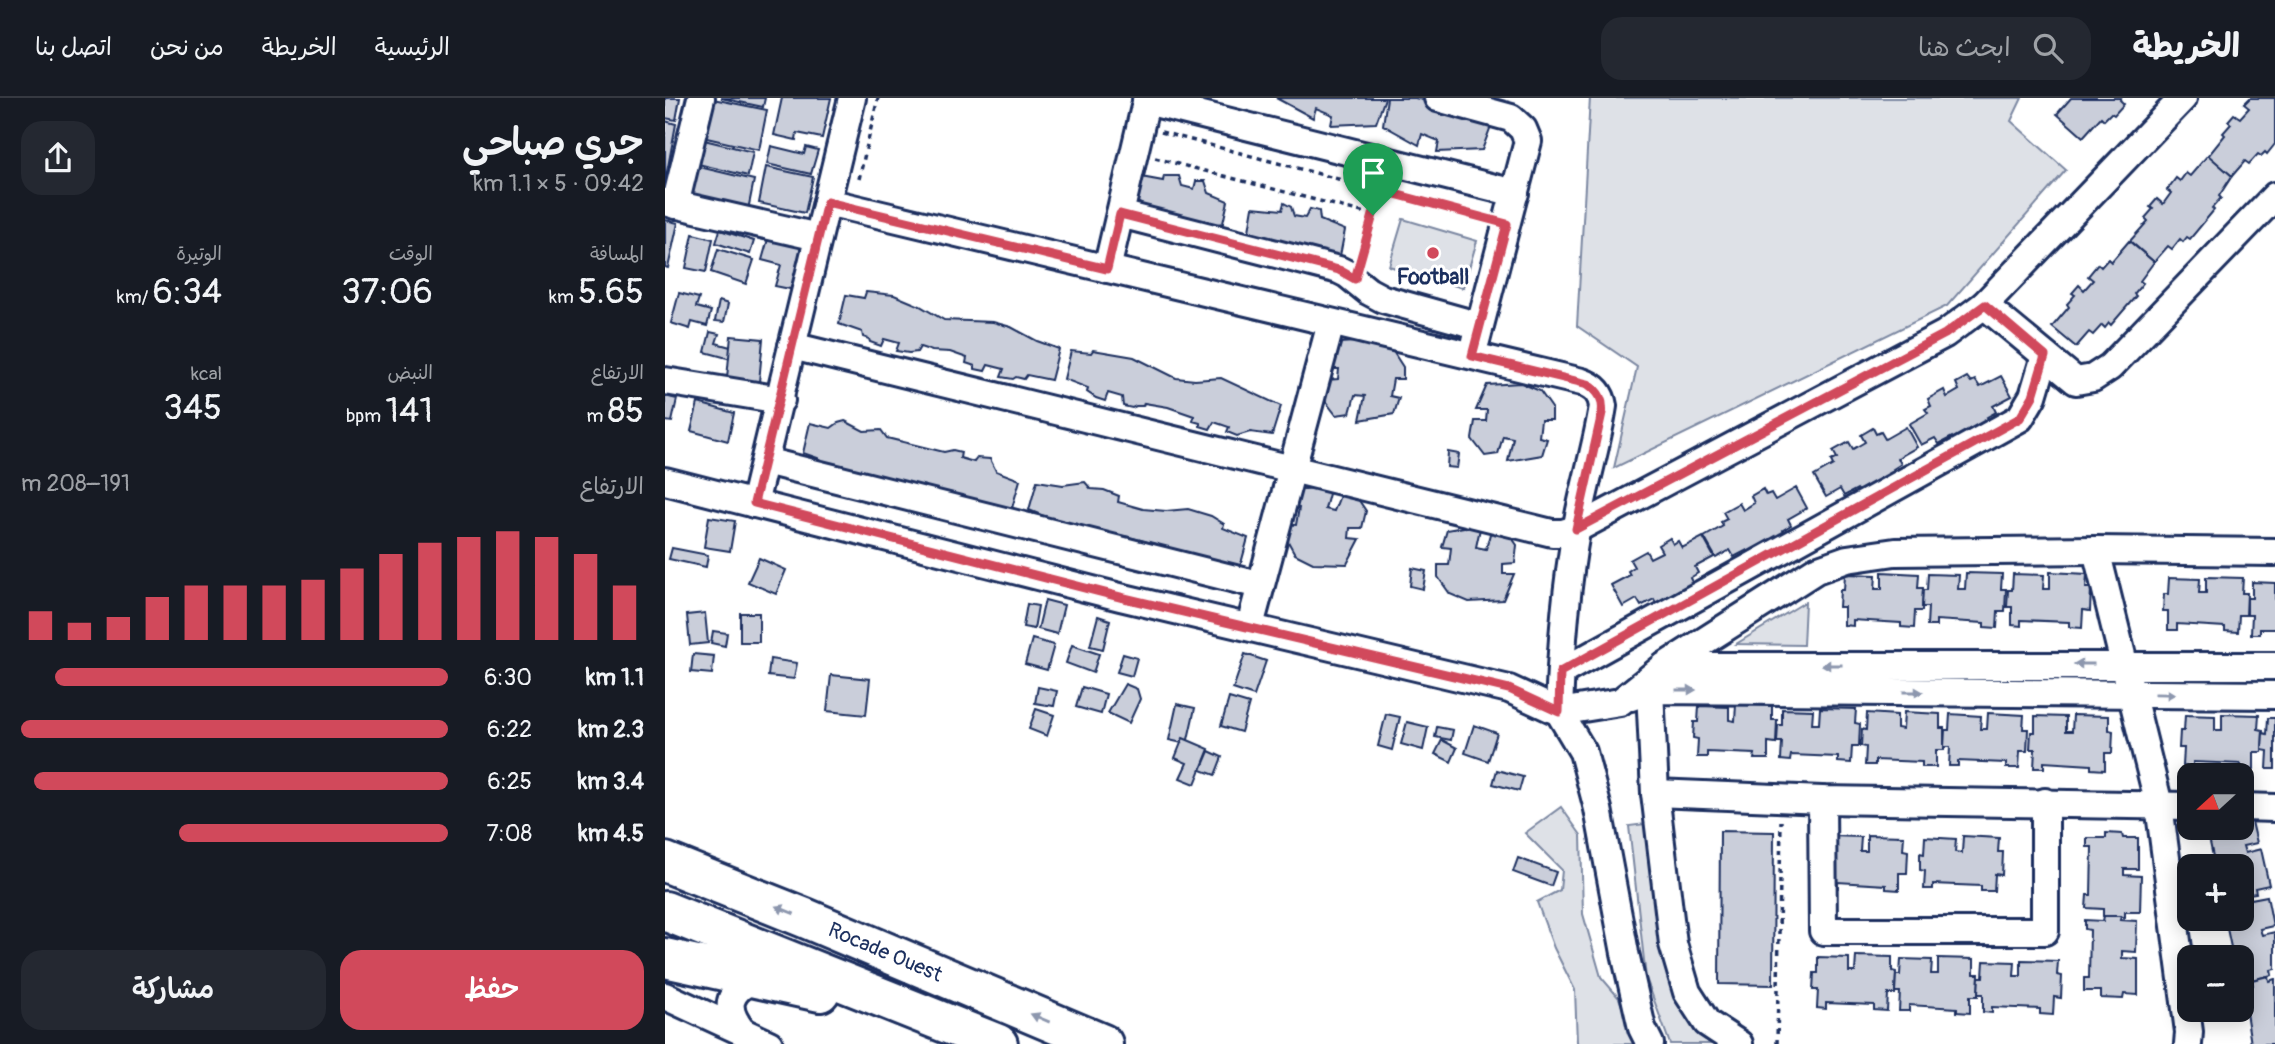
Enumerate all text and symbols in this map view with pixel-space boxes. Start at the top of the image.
search box [1601,17,2091,80]
text: الخريطة [2133,26,2240,67]
icon: search [2029,29,2067,67]
text: ابحث هنا [1918,32,2011,64]
text: اتصل بنا [35,33,112,62]
text: من نحن [150,33,224,62]
text: الخريطة [262,33,337,62]
text: الرئيسية [375,33,450,62]
text: جري صباحي [462,119,644,167]
button: share [21,121,95,195]
pin [1343,143,1403,215]
icon: arrive [1354,154,1392,192]
text: 09:42 · 5 × 1.1 km [474,169,644,198]
text: الوتيرة [176,242,222,266]
text: الوقت [389,242,433,266]
text: المسافة [590,242,644,266]
marker: Football [1425,245,1441,261]
place label: Football [1397,264,1469,291]
text: 6:34 [152,270,222,314]
text: 37:06 [341,270,433,314]
text: 5.65 [578,270,644,314]
text: /km [117,285,152,309]
text: km [549,285,578,309]
text: النبض [388,361,433,385]
text: الارتفاع [591,361,644,385]
text: kcal [191,362,222,386]
text: 345 [163,386,222,430]
text: 141 [385,389,433,433]
text: 85 [607,389,644,433]
text: bpm [346,404,385,428]
text: m [586,404,607,428]
text: 191–208 m [21,469,130,498]
text: الارتفاع [580,472,644,501]
one-way arrow [2073,658,2095,670]
one-way arrow [1821,659,1843,671]
text: 6:30 [484,663,532,692]
text: 1.1 km [586,663,644,692]
one-way arrow [1675,684,1697,696]
one-way arrow [1903,686,1925,698]
one-way arrow [2155,688,2177,700]
text: 6:22 [487,715,532,744]
text: 2.3 km [578,715,644,744]
north arrow [2177,763,2254,840]
map controls [2177,763,2254,1022]
text: 6:25 [487,767,532,796]
text: 3.4 km [578,767,644,796]
text: 7:08 [486,819,532,848]
text: 4.5 km [578,819,644,848]
button: + [2177,854,2254,931]
one-way arrow [775,905,796,916]
street label: Rocade Ouest [824,916,947,989]
button: − [2177,945,2254,1022]
button: مشاركة [21,950,326,1030]
button: حفظ [340,950,644,1030]
one-way arrow [1029,1012,1050,1023]

